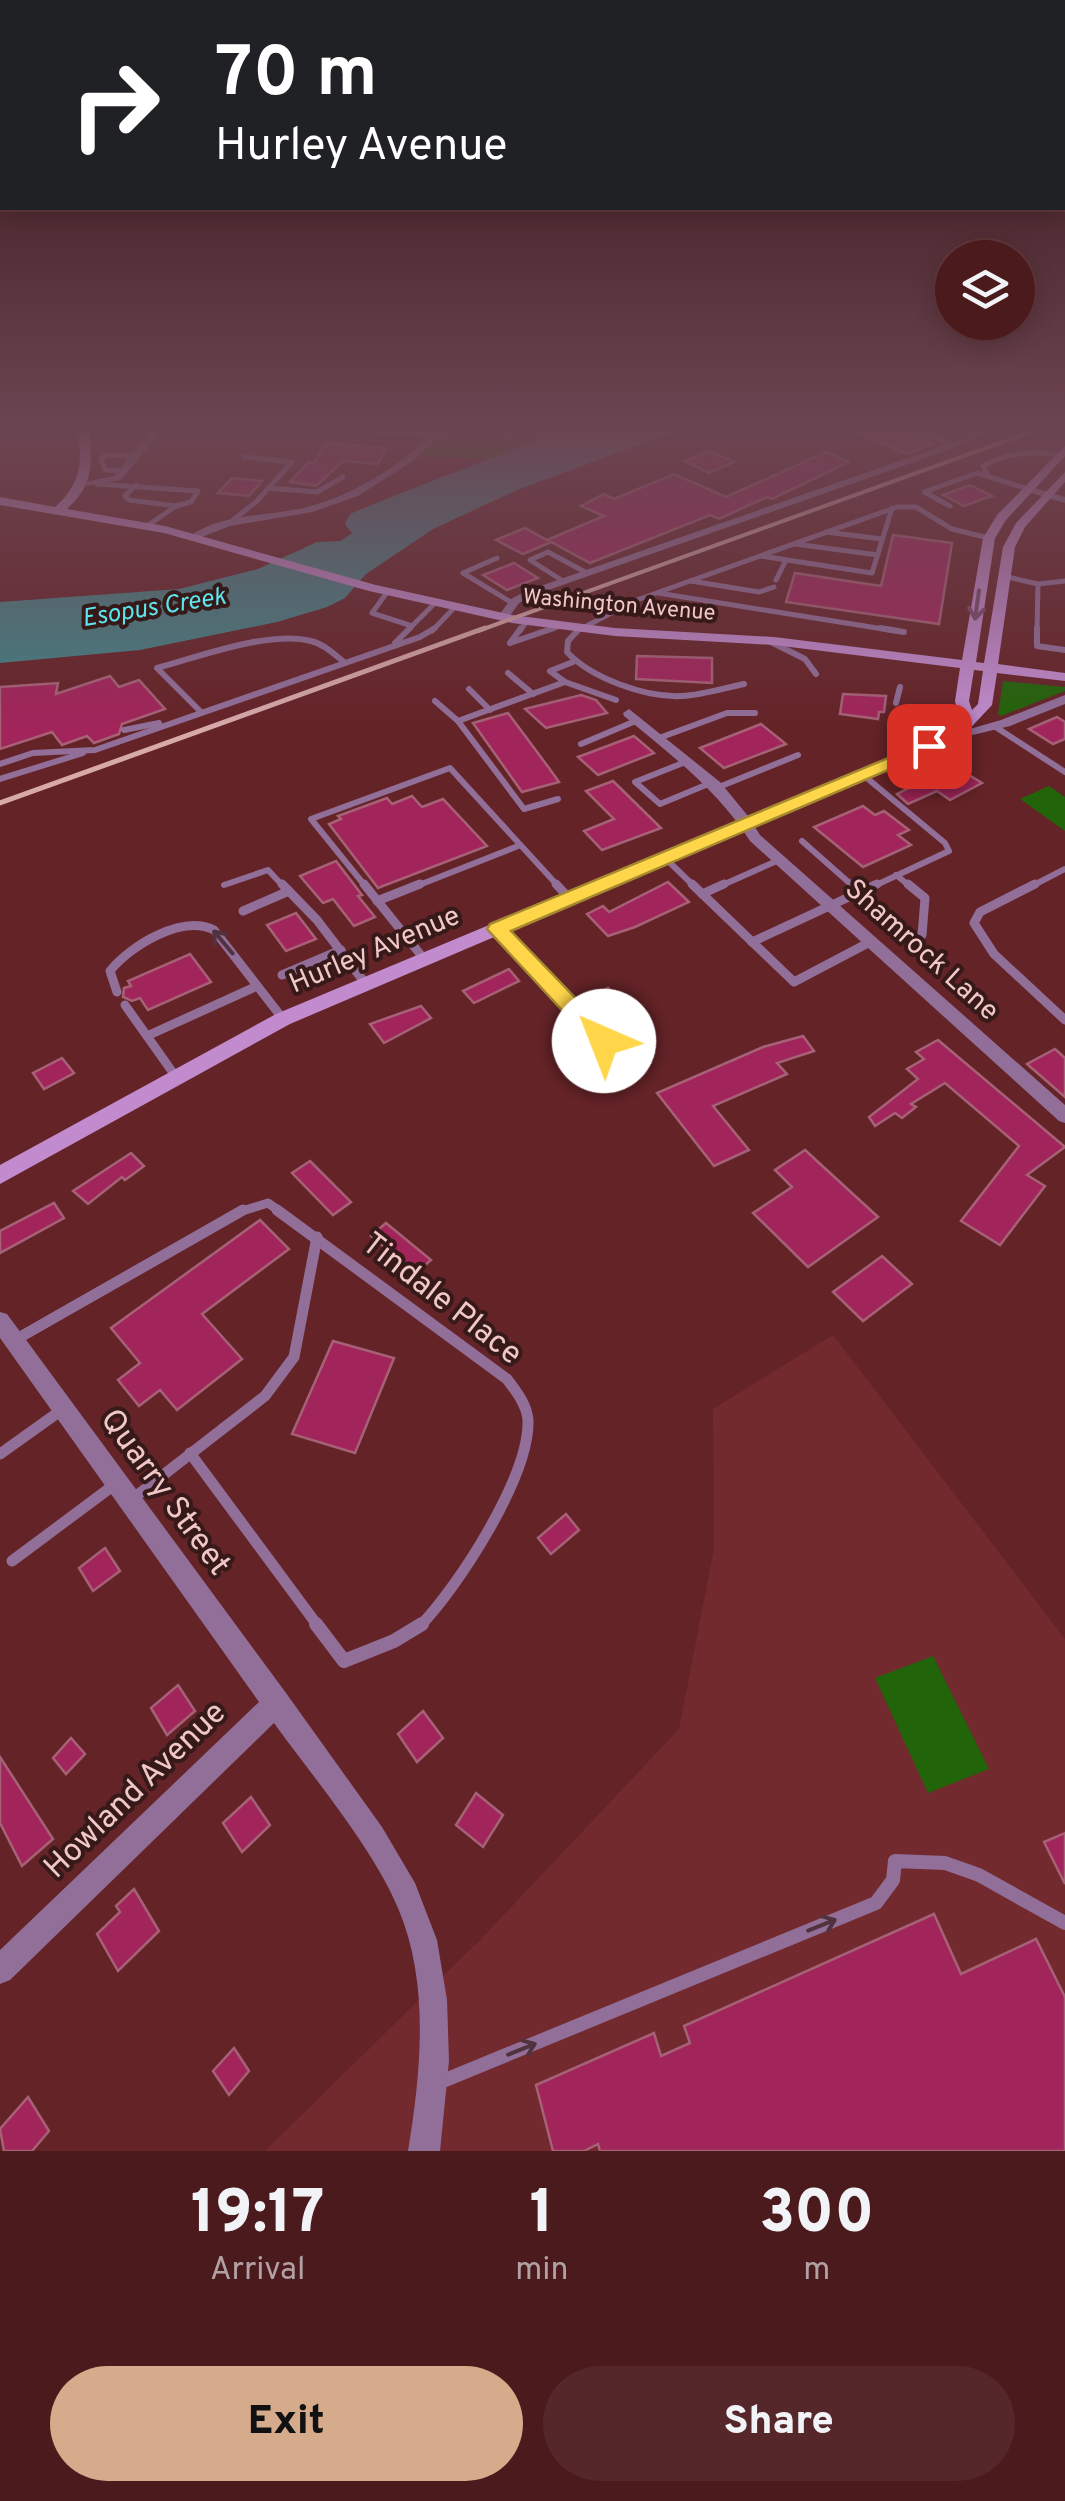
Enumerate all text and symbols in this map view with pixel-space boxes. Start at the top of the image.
text: 70 m [215,32,378,121]
icon: right [50,40,180,170]
text: Hurley Avenue [215,119,508,176]
map controls [935,240,1035,340]
button: layers [935,240,1035,340]
water label: Esopus Creek [80,582,230,636]
street label: Washington Avenue [521,584,717,628]
one-way arrow [967,588,985,620]
pin [887,704,972,789]
icon: arrive [902,719,957,774]
street label: Shamrock Lane [836,872,1006,1030]
street label: Hurley Avenue [284,899,466,1003]
one-way arrow [212,930,234,956]
position arrow [552,989,656,1093]
street label: Tindale Place [353,1225,529,1375]
street label: Quarry Street [90,1402,238,1584]
street label: Howland Avenue [36,1694,236,1888]
one-way arrow [807,1915,837,1933]
one-way arrow [506,2038,537,2056]
text: 19:17 [191,2178,324,2254]
text: 1 [530,2178,554,2254]
text: 300 [759,2178,874,2254]
text: Arrival [210,2251,305,2291]
text: min [515,2251,568,2291]
text: m [803,2251,830,2291]
button: Exit [50,2366,523,2481]
button: Share [543,2366,1015,2481]

